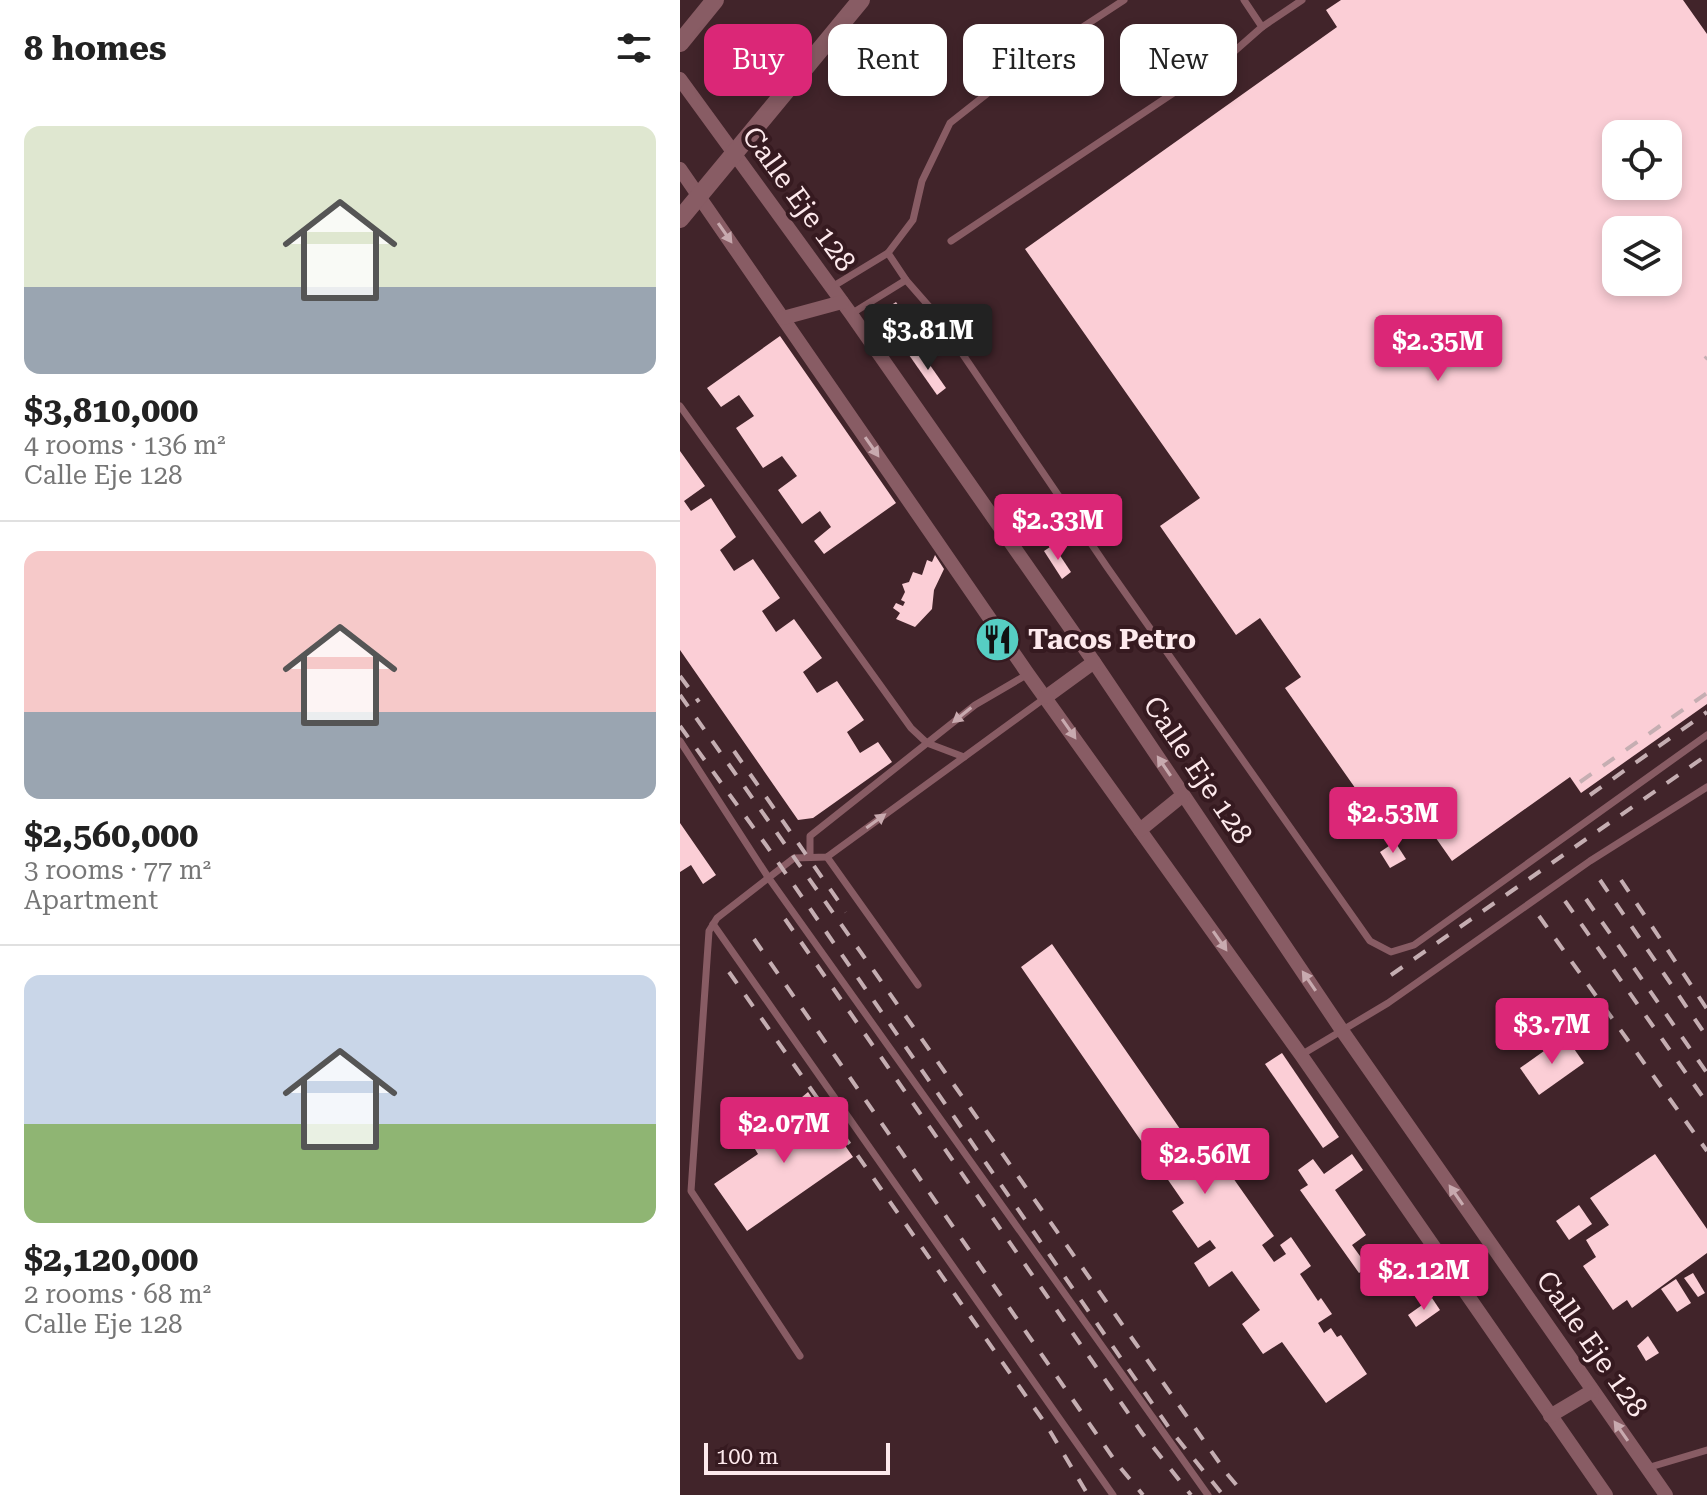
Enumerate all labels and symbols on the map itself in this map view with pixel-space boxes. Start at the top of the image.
street label: Calle Eje 128 [735,120,863,278]
one-way arrow [717,223,732,244]
pin: $3.81M [863,304,993,372]
pin: $2.35M [1373,315,1503,383]
one-way arrow [864,437,879,458]
pin: $2.33M [993,494,1123,562]
restaurant icon: Tacos Petro [973,615,1021,663]
place label: Tacos Petro [1028,623,1196,656]
street label: Calle Eje 128 [1137,690,1259,850]
one-way arrow [952,706,972,723]
one-way arrow [1061,719,1076,740]
one-way arrow [1156,755,1171,776]
pin: $2.53M [1328,787,1458,855]
one-way arrow [866,814,886,830]
one-way arrow [1211,931,1227,951]
one-way arrow [1301,971,1316,992]
pin: $3.7M [1496,998,1608,1066]
pin: $2.07M [719,1097,849,1165]
pin: $2.56M [1140,1128,1270,1196]
one-way arrow [1449,1185,1464,1206]
pin: $2.12M [1359,1244,1489,1312]
street label: Calle Eje 128 [1529,1265,1655,1423]
one-way arrow [1614,1421,1629,1442]
scale bar [704,1439,890,1475]

